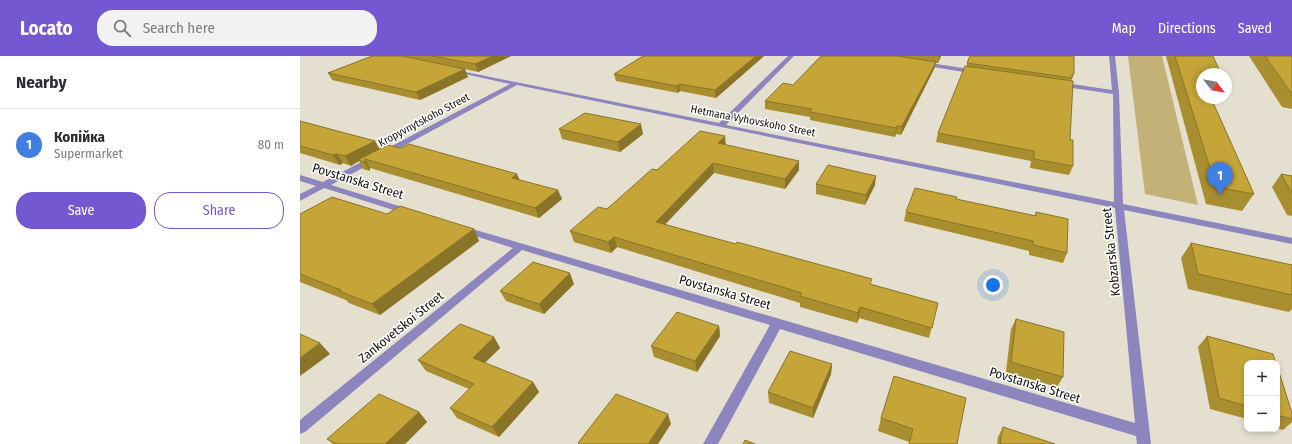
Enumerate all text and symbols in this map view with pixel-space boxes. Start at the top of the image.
search box [97,10,377,46]
text: Locato [20,17,73,40]
icon: search [111,17,133,39]
text: Search here [143,19,215,37]
text: Map [1112,20,1136,37]
text: Directions [1158,20,1216,37]
text: Saved [1238,20,1272,37]
north arrow [1196,68,1232,104]
text: Nearby [16,72,67,93]
street label: Kropyvnytskoho Street [376,90,472,150]
street label: Hetmana Vyhovskoho Street [690,103,817,140]
text: Копійка [54,128,105,146]
text: 1 [26,137,32,152]
text: 80 m [258,137,284,152]
text: Supermarket [54,146,123,161]
street label: Povstanska Street [311,160,406,202]
pin: 1 [1207,162,1233,195]
button: Save [16,192,146,229]
button: Share [154,192,284,229]
street label: Kobzarska Street [1099,206,1123,297]
street label: Povstanska Street [677,272,773,312]
your location [983,275,1003,295]
street label: Zankovetskoi Street [356,288,447,366]
map controls [1244,360,1280,432]
button: + [1244,360,1280,396]
street label: Povstanska Street [988,364,1083,406]
button: − [1244,396,1280,432]

